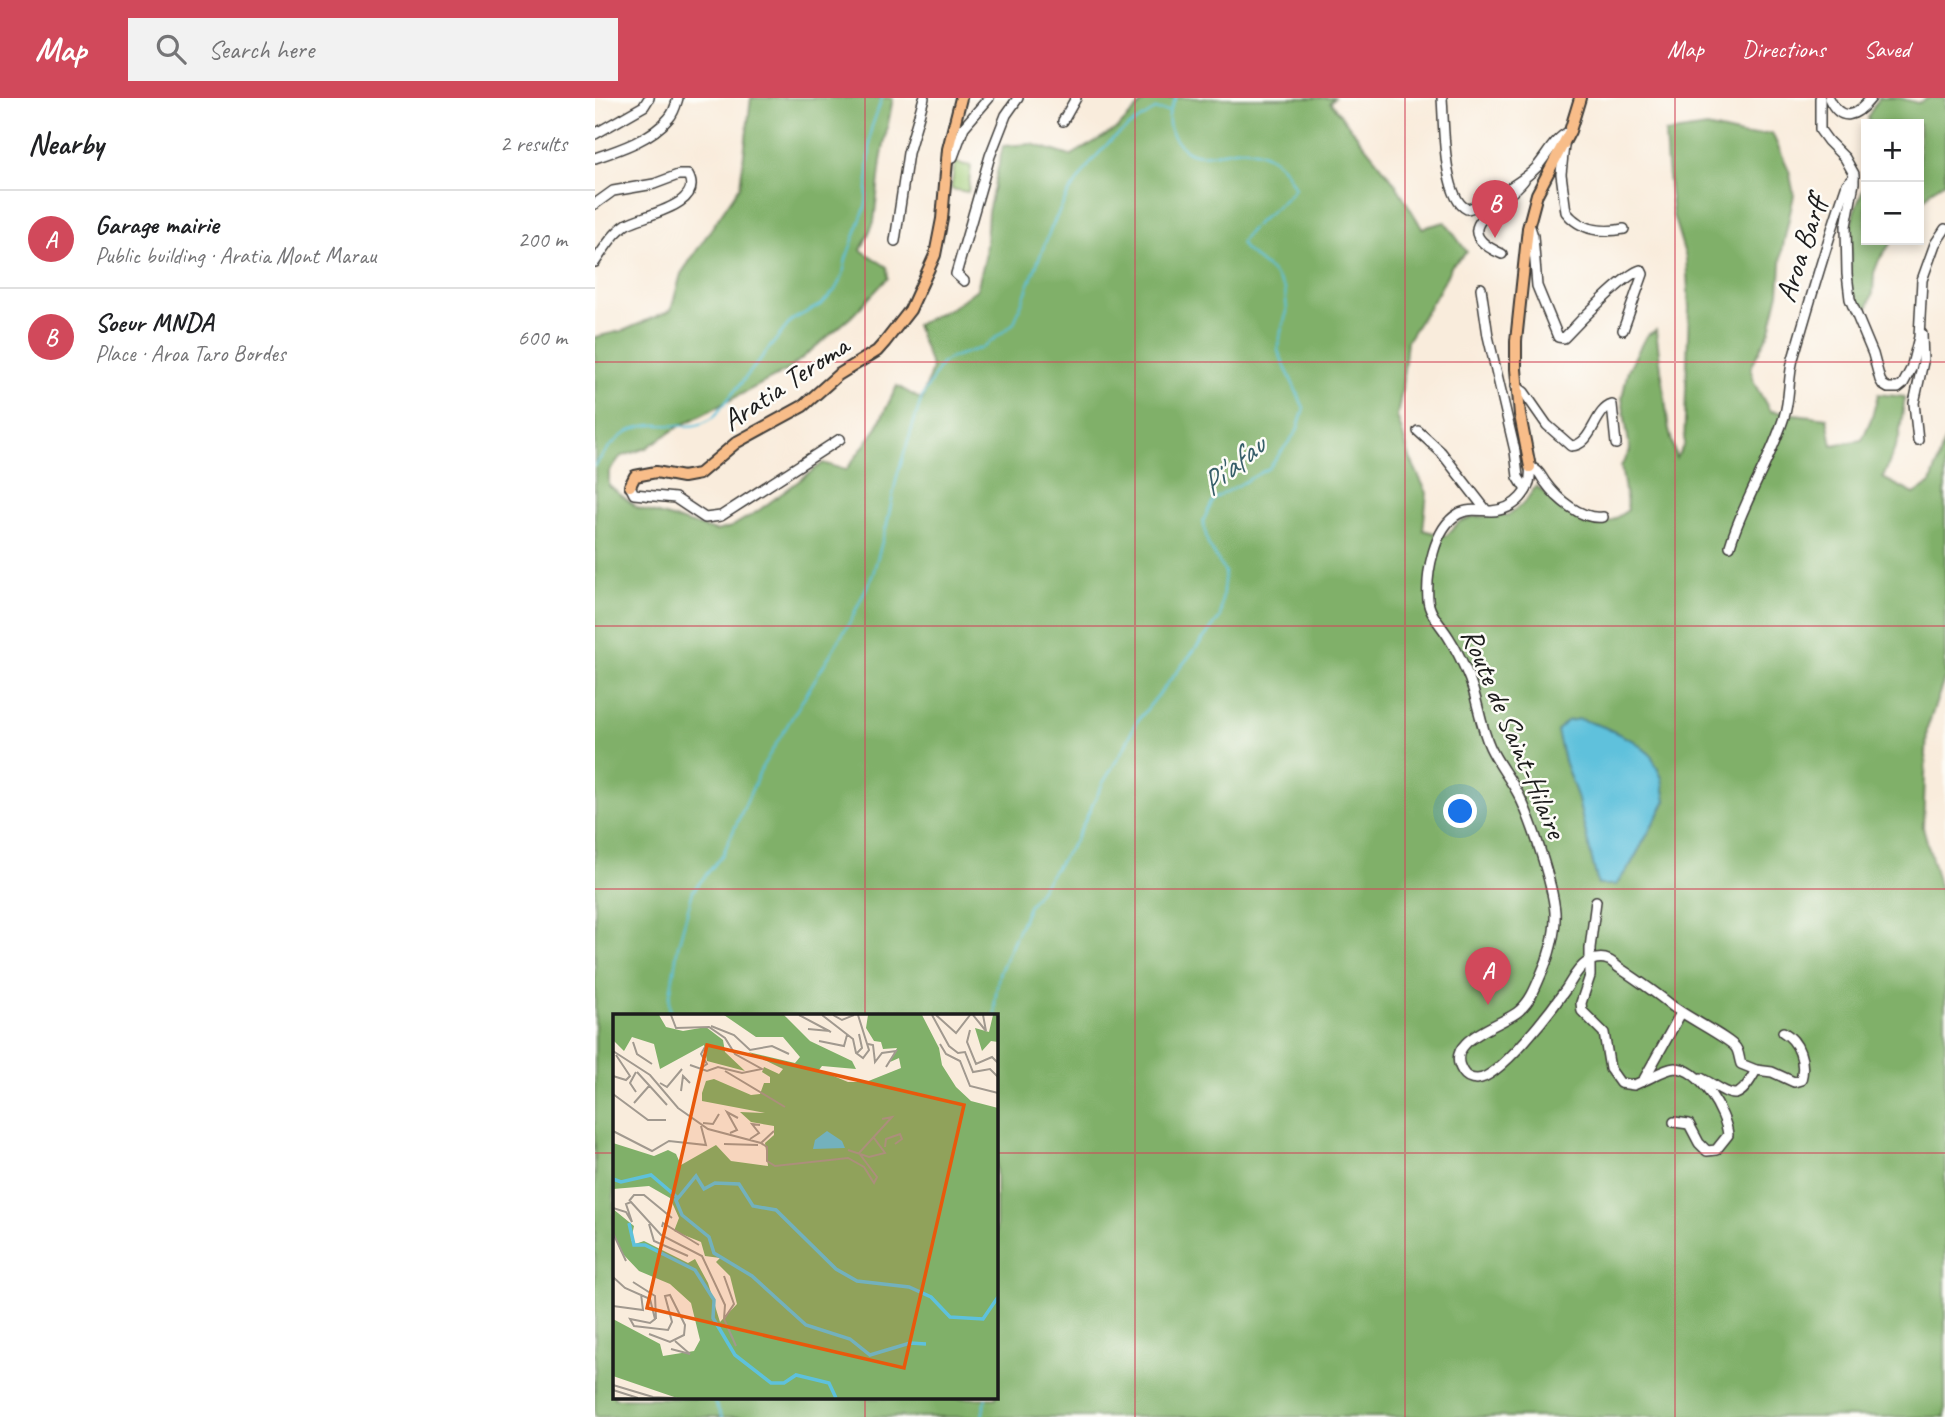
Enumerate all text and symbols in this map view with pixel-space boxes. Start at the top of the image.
search box [128,18,618,81]
text: Map [35,28,86,70]
icon: search [152,30,190,68]
text: Search here [208,33,314,66]
text: Map [1667,34,1704,64]
text: Directions [1742,34,1825,64]
text: Saved [1863,34,1910,64]
map controls [1861,119,1924,245]
button: + [1861,119,1924,182]
text: Nearby [28,125,104,163]
text: 2 results [500,129,567,158]
pin: B [1472,180,1518,238]
button: − [1861,182,1924,245]
street label: Aroa Barff [1766,186,1838,307]
text: Garage mairie [95,208,219,241]
text: A [45,225,57,254]
text: 200 m [518,225,567,254]
text: Public building · Aratia Mont Marau [95,241,376,270]
text: Soeur MNDA [95,306,213,339]
text: B [45,323,57,352]
text: 600 m [518,323,567,352]
street label: Aratia Teroma [714,325,858,439]
text: Place · Aroa Taro Bordes [95,339,286,368]
water label: Pi'afau [1191,424,1277,505]
street label: Route de Saint-Hilaire [1453,622,1576,846]
your location [1443,794,1477,828]
pin: A [1465,947,1511,1005]
inset map [613,1014,997,1400]

